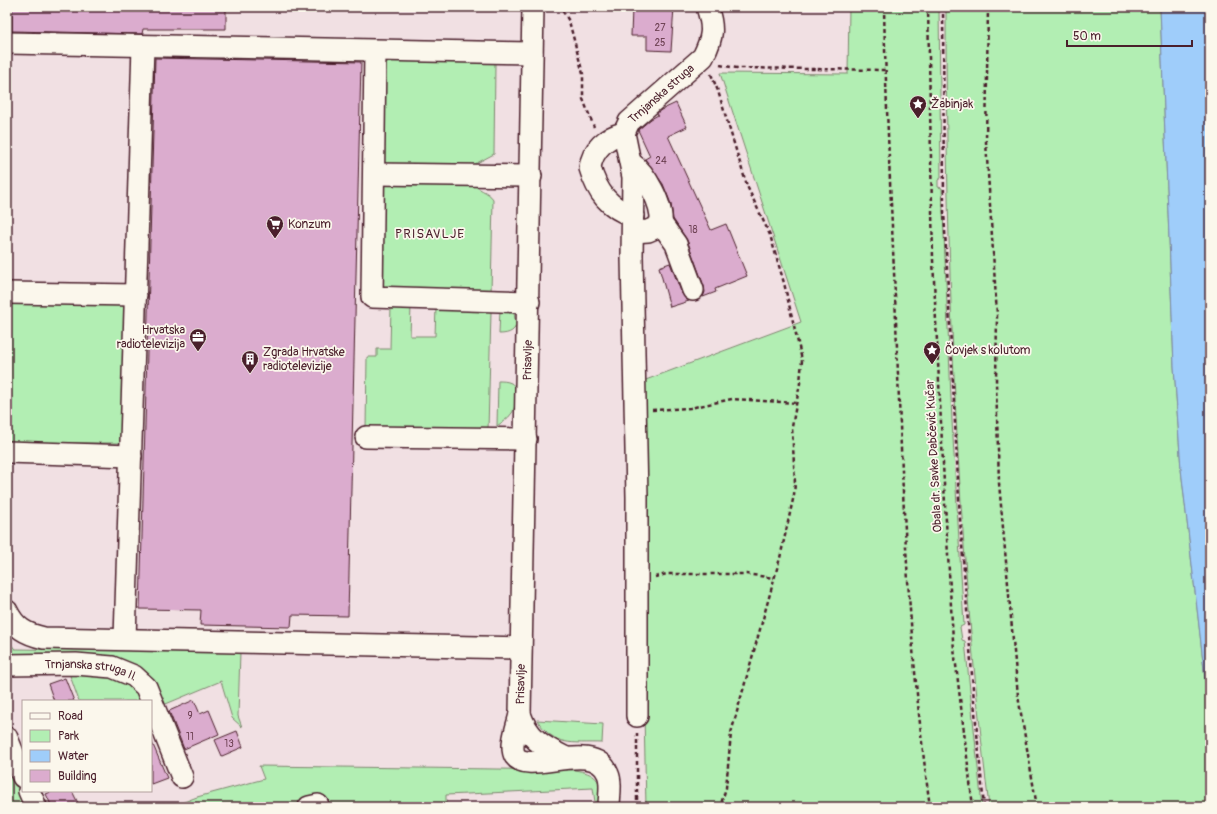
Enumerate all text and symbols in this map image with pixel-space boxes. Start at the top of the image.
house number: 27 [655,22,666,34]
scale bar [1067,22,1192,48]
text: 50 m [1073,29,1101,44]
house number: 25 [654,37,666,49]
street label: Trnjanska struga [625,60,698,127]
place icon: Žabinjak [908,94,928,119]
place label: Žabinjak [931,96,973,112]
house number: 24 [655,155,667,167]
supermarket icon: Konzum [265,214,285,239]
place label: Konzum [288,217,331,232]
house number: 18 [689,224,697,236]
district label: PRISAVLJE [395,226,465,242]
place label: Hrvatska radiotelevizija [117,323,185,352]
office icon: Hrvatska radiotelevizija [188,327,208,352]
street label: Prisavlje [520,339,536,380]
place icon: Čovjek s kolutom [922,340,942,365]
place label: Čovjek s kolutom [945,342,1031,358]
place label: Zgrada Hrvatske radiotelevizije [263,345,345,374]
building icon: Zgrada Hrvatske radiotelevizije [240,349,260,374]
street label: Obala dr. Savke Dabčević Kučar [922,378,945,533]
street label: Trnjanska struga II. [44,656,142,684]
street label: Prisavlje [513,663,529,704]
legend [22,700,152,792]
text: Road [58,709,83,724]
house number: 9 [187,710,193,722]
text: Park [58,729,79,744]
house number: 11 [186,731,194,743]
house number: 13 [224,738,234,750]
text: Water [58,749,89,764]
text: Building [58,769,97,784]

